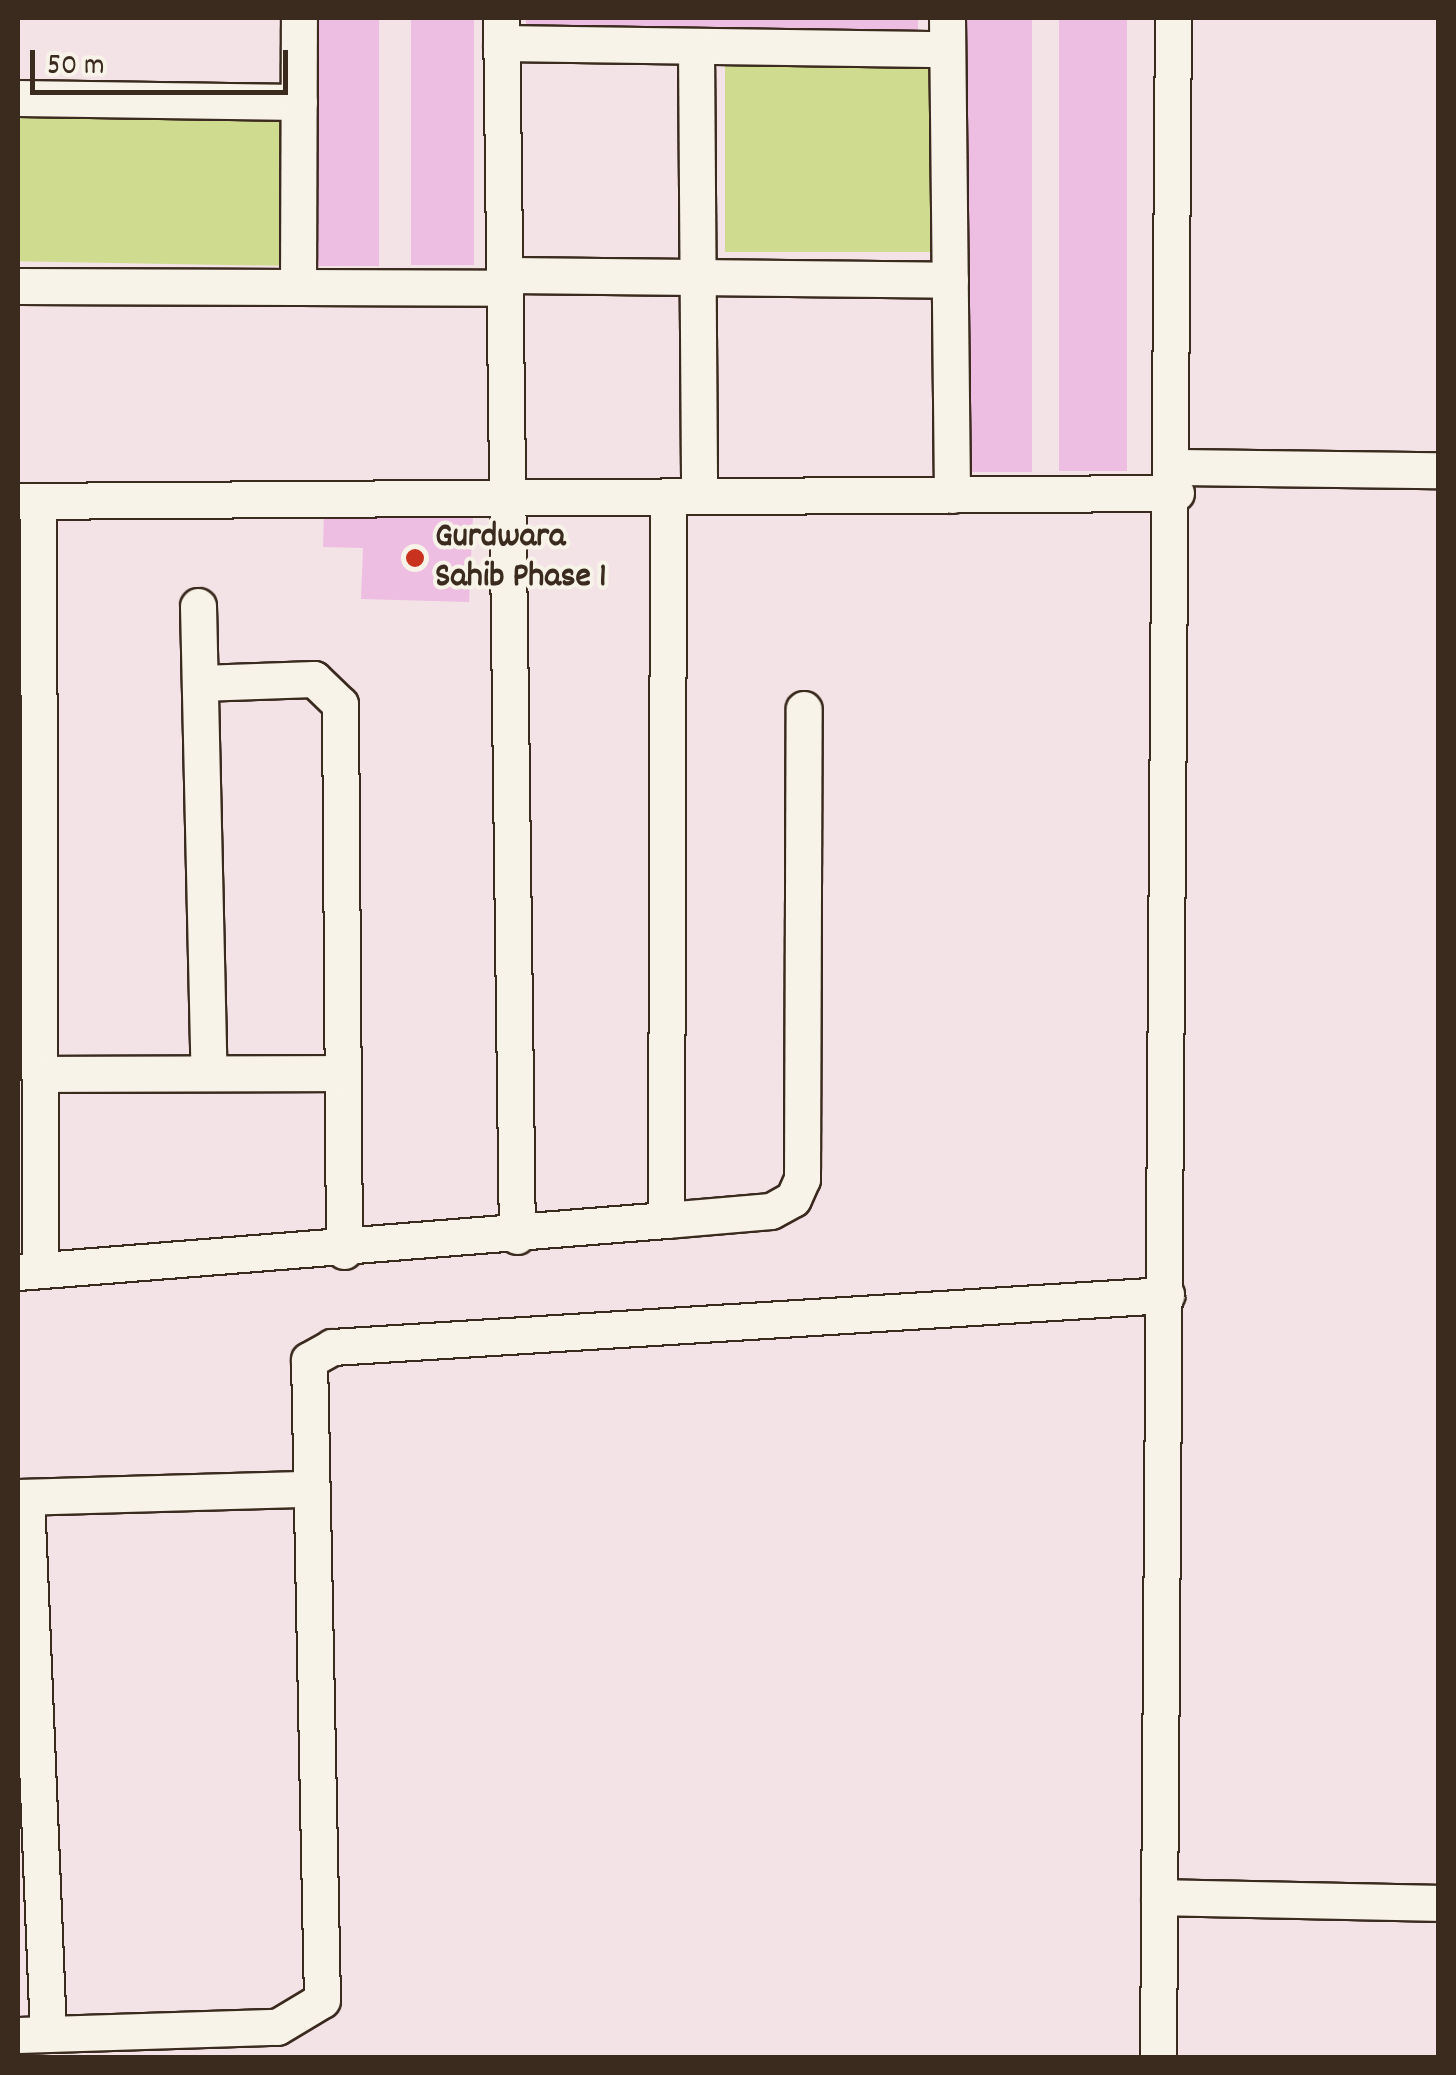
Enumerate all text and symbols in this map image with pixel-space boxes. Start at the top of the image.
scale bar [35,30,292,92]
text: 50 m [47,46,105,89]
place label: Gurdwara Sahib Phase 1 [435,517,607,599]
marker: Gurdwara Sahib Phase 1 [404,547,426,569]

